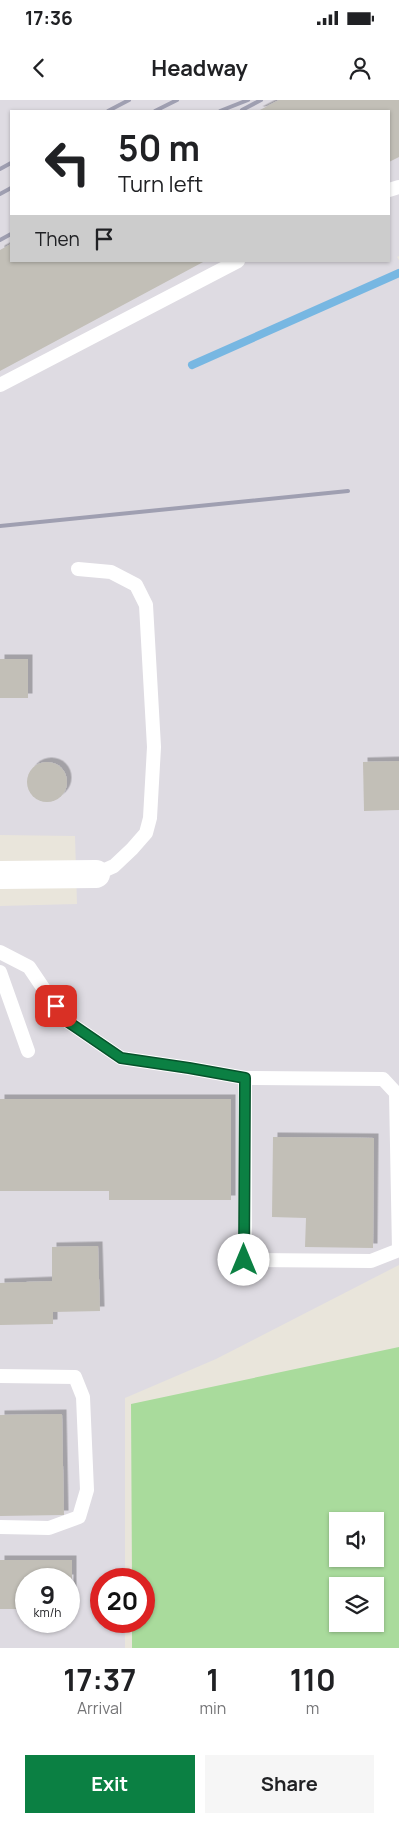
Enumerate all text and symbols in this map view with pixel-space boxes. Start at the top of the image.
text: 17:36 [25,5,73,31]
text: Headway [151,53,248,83]
icon: back [25,54,53,82]
icon: person [346,54,374,82]
text: 50 m [118,124,200,172]
icon: left [35,130,100,195]
text: Turn left [118,169,203,199]
icon: arrive [90,225,118,253]
text: Then [35,226,80,252]
pin [35,985,77,1027]
icon: arrive [42,992,70,1020]
position arrow [217,1233,269,1285]
map controls [329,1512,384,1632]
button: sound [329,1512,384,1567]
speed limit sign: 20 [90,1568,155,1633]
text: 9 [40,1577,55,1612]
button: layers [329,1577,384,1632]
text: km/h [34,1604,61,1621]
text: 17:37 [63,1659,136,1700]
text: 1 [206,1659,219,1700]
text: 110 [290,1659,336,1700]
text: Arrival [77,1697,123,1719]
text: min [200,1697,226,1719]
text: m [306,1697,319,1719]
button: Exit [25,1755,195,1813]
button: Share [205,1755,374,1813]

